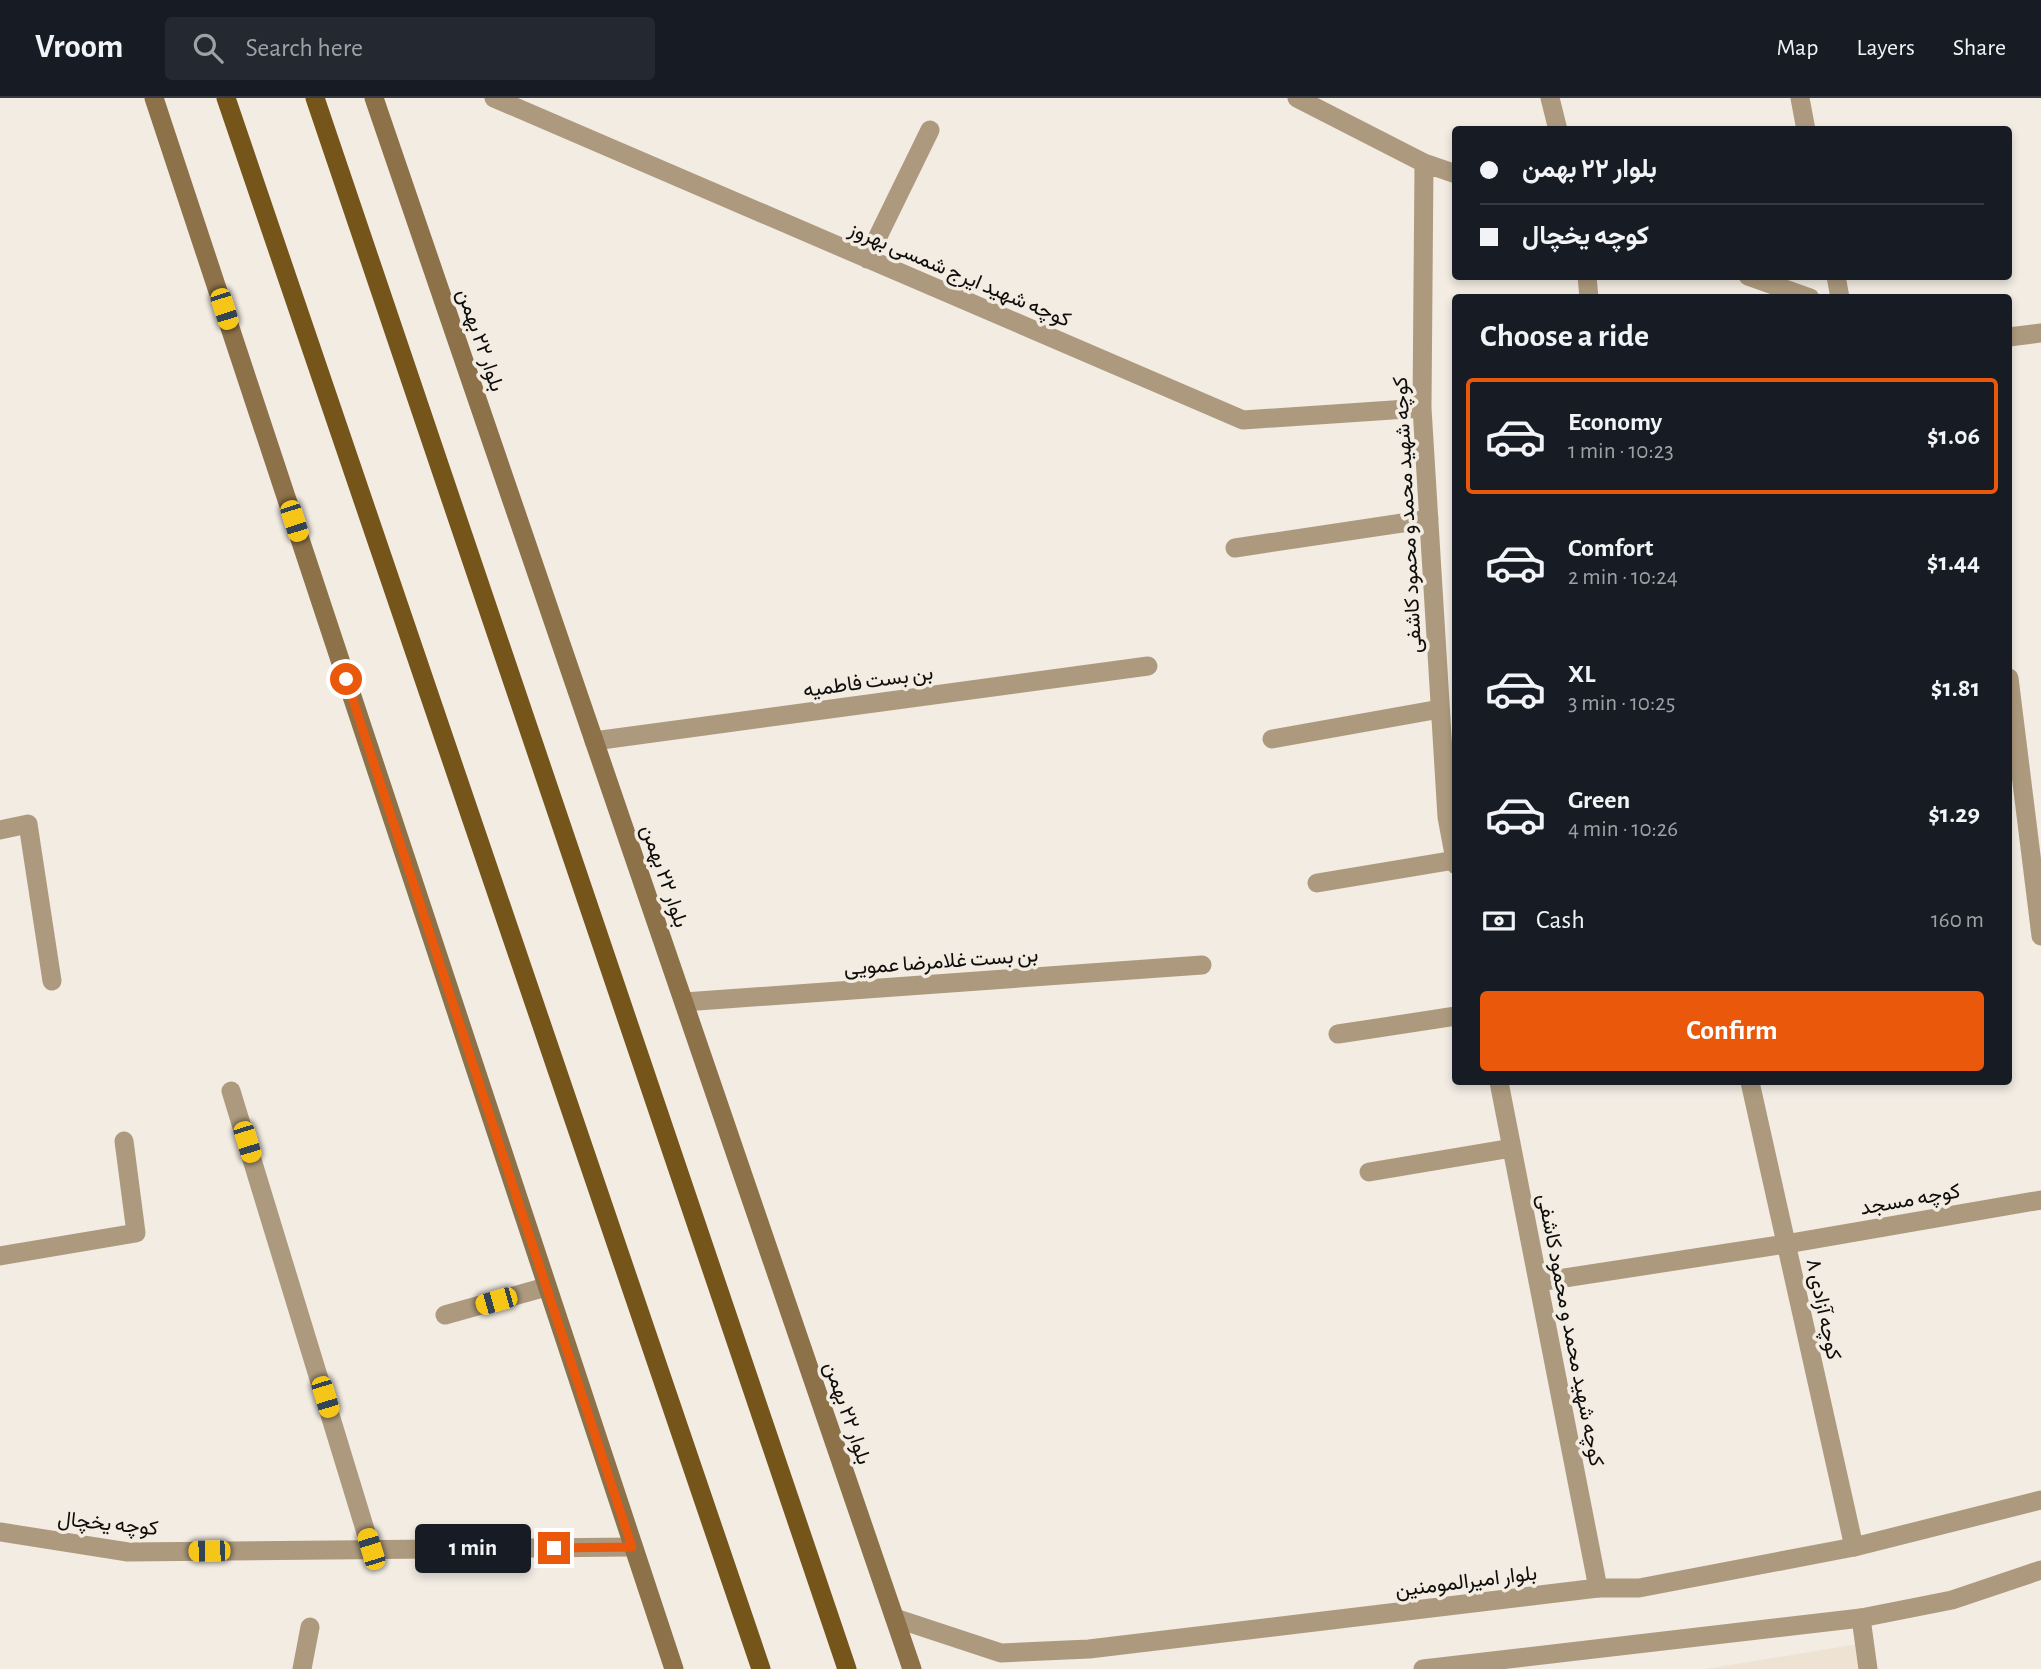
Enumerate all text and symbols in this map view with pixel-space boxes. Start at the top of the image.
search box [165,17,655,80]
icon: search [189,29,227,67]
text: Vroom [35,31,123,64]
text: Search here [245,35,363,61]
text: Map [1776,36,1818,60]
text: Layers [1856,36,1915,60]
text: Share [1953,36,2006,60]
text: بلوار ۲۲ بهمن [1522,156,1657,182]
street label: کوچه شهید ایرج شمسی بهروز [844,218,1074,333]
text: کوچه یخچال [1522,223,1649,249]
car [208,286,241,332]
street label: بلوار ۲۲ بهمن [451,286,508,395]
text: Choose a ride [1480,320,1649,352]
street label: کوچه شهید محمد و محمود کاشفی [1390,376,1428,654]
icon: car [1484,405,1547,468]
text: Economy [1568,409,1662,435]
text: $1.06 [1927,423,1980,449]
text: 1 min · 10:23 [1568,440,1674,463]
car [278,498,311,544]
icon: car [1484,531,1547,594]
text: Comfort [1568,535,1653,561]
text: $1.44 [1927,549,1980,575]
text: 2 min · 10:24 [1568,566,1678,589]
icon: car [1484,657,1547,720]
text: XL [1568,661,1595,687]
street label: بن بست فاطمیه [802,662,935,702]
route start [330,663,362,695]
text: $1.81 [1931,675,1980,701]
text: 3 min · 10:25 [1568,692,1675,715]
icon: car [1484,783,1547,846]
text: Green [1568,787,1630,813]
text: $1.29 [1928,801,1980,827]
text: 4 min · 10:26 [1568,818,1678,841]
street label: بلوار ۲۲ بهمن [635,822,692,931]
icon: cash [1480,902,1518,940]
text: Cash [1536,907,1585,933]
text: 160 m [1931,909,1984,932]
street label: بن بست غلامرضا عمویی [843,944,1039,981]
button: Confirm [1480,991,1984,1071]
car [231,1119,264,1165]
street label: کوچه مسجد [1858,1180,1962,1222]
street label: کوچه شهید محمد و محمود کاشفی [1531,1192,1607,1469]
street label: کوچه آزادی ۸ [1800,1256,1845,1362]
car [473,1285,520,1317]
street label: بلوار ۲۲ بهمن [818,1359,875,1468]
car [309,1374,342,1420]
street label: کوچه یخچال [56,1508,159,1542]
callout: 1 min [414,1524,530,1572]
car [355,1526,388,1572]
route end [538,1532,570,1564]
text: 1 min [449,1537,497,1560]
car [188,1540,231,1562]
street label: بلوار امیرالمومنین [1394,1562,1538,1603]

